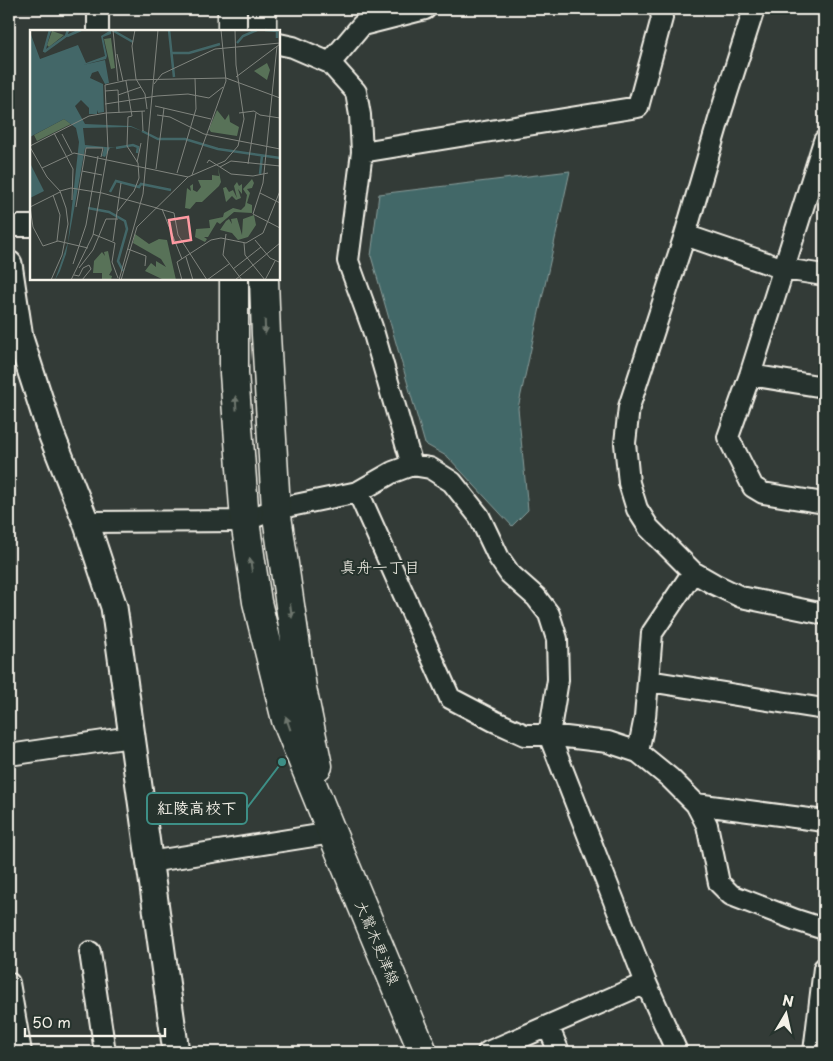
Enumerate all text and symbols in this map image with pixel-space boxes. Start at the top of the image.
inset map [30,30,280,280]
one-way arrow [262,320,270,336]
one-way arrow [232,395,240,411]
district label: 真舟一丁目 [340,554,420,578]
one-way arrow [247,556,255,572]
one-way arrow [287,603,295,619]
one-way arrow [283,715,291,730]
callout: 紅陵高校下 [147,793,247,824]
text: 紅陵高校下 [157,795,237,819]
street label: 大鷲木更津線 [350,896,407,988]
north arrow [760,988,810,1038]
text: N [781,989,795,1012]
scale bar [25,1006,165,1038]
text: 50 m [32,1010,71,1033]

